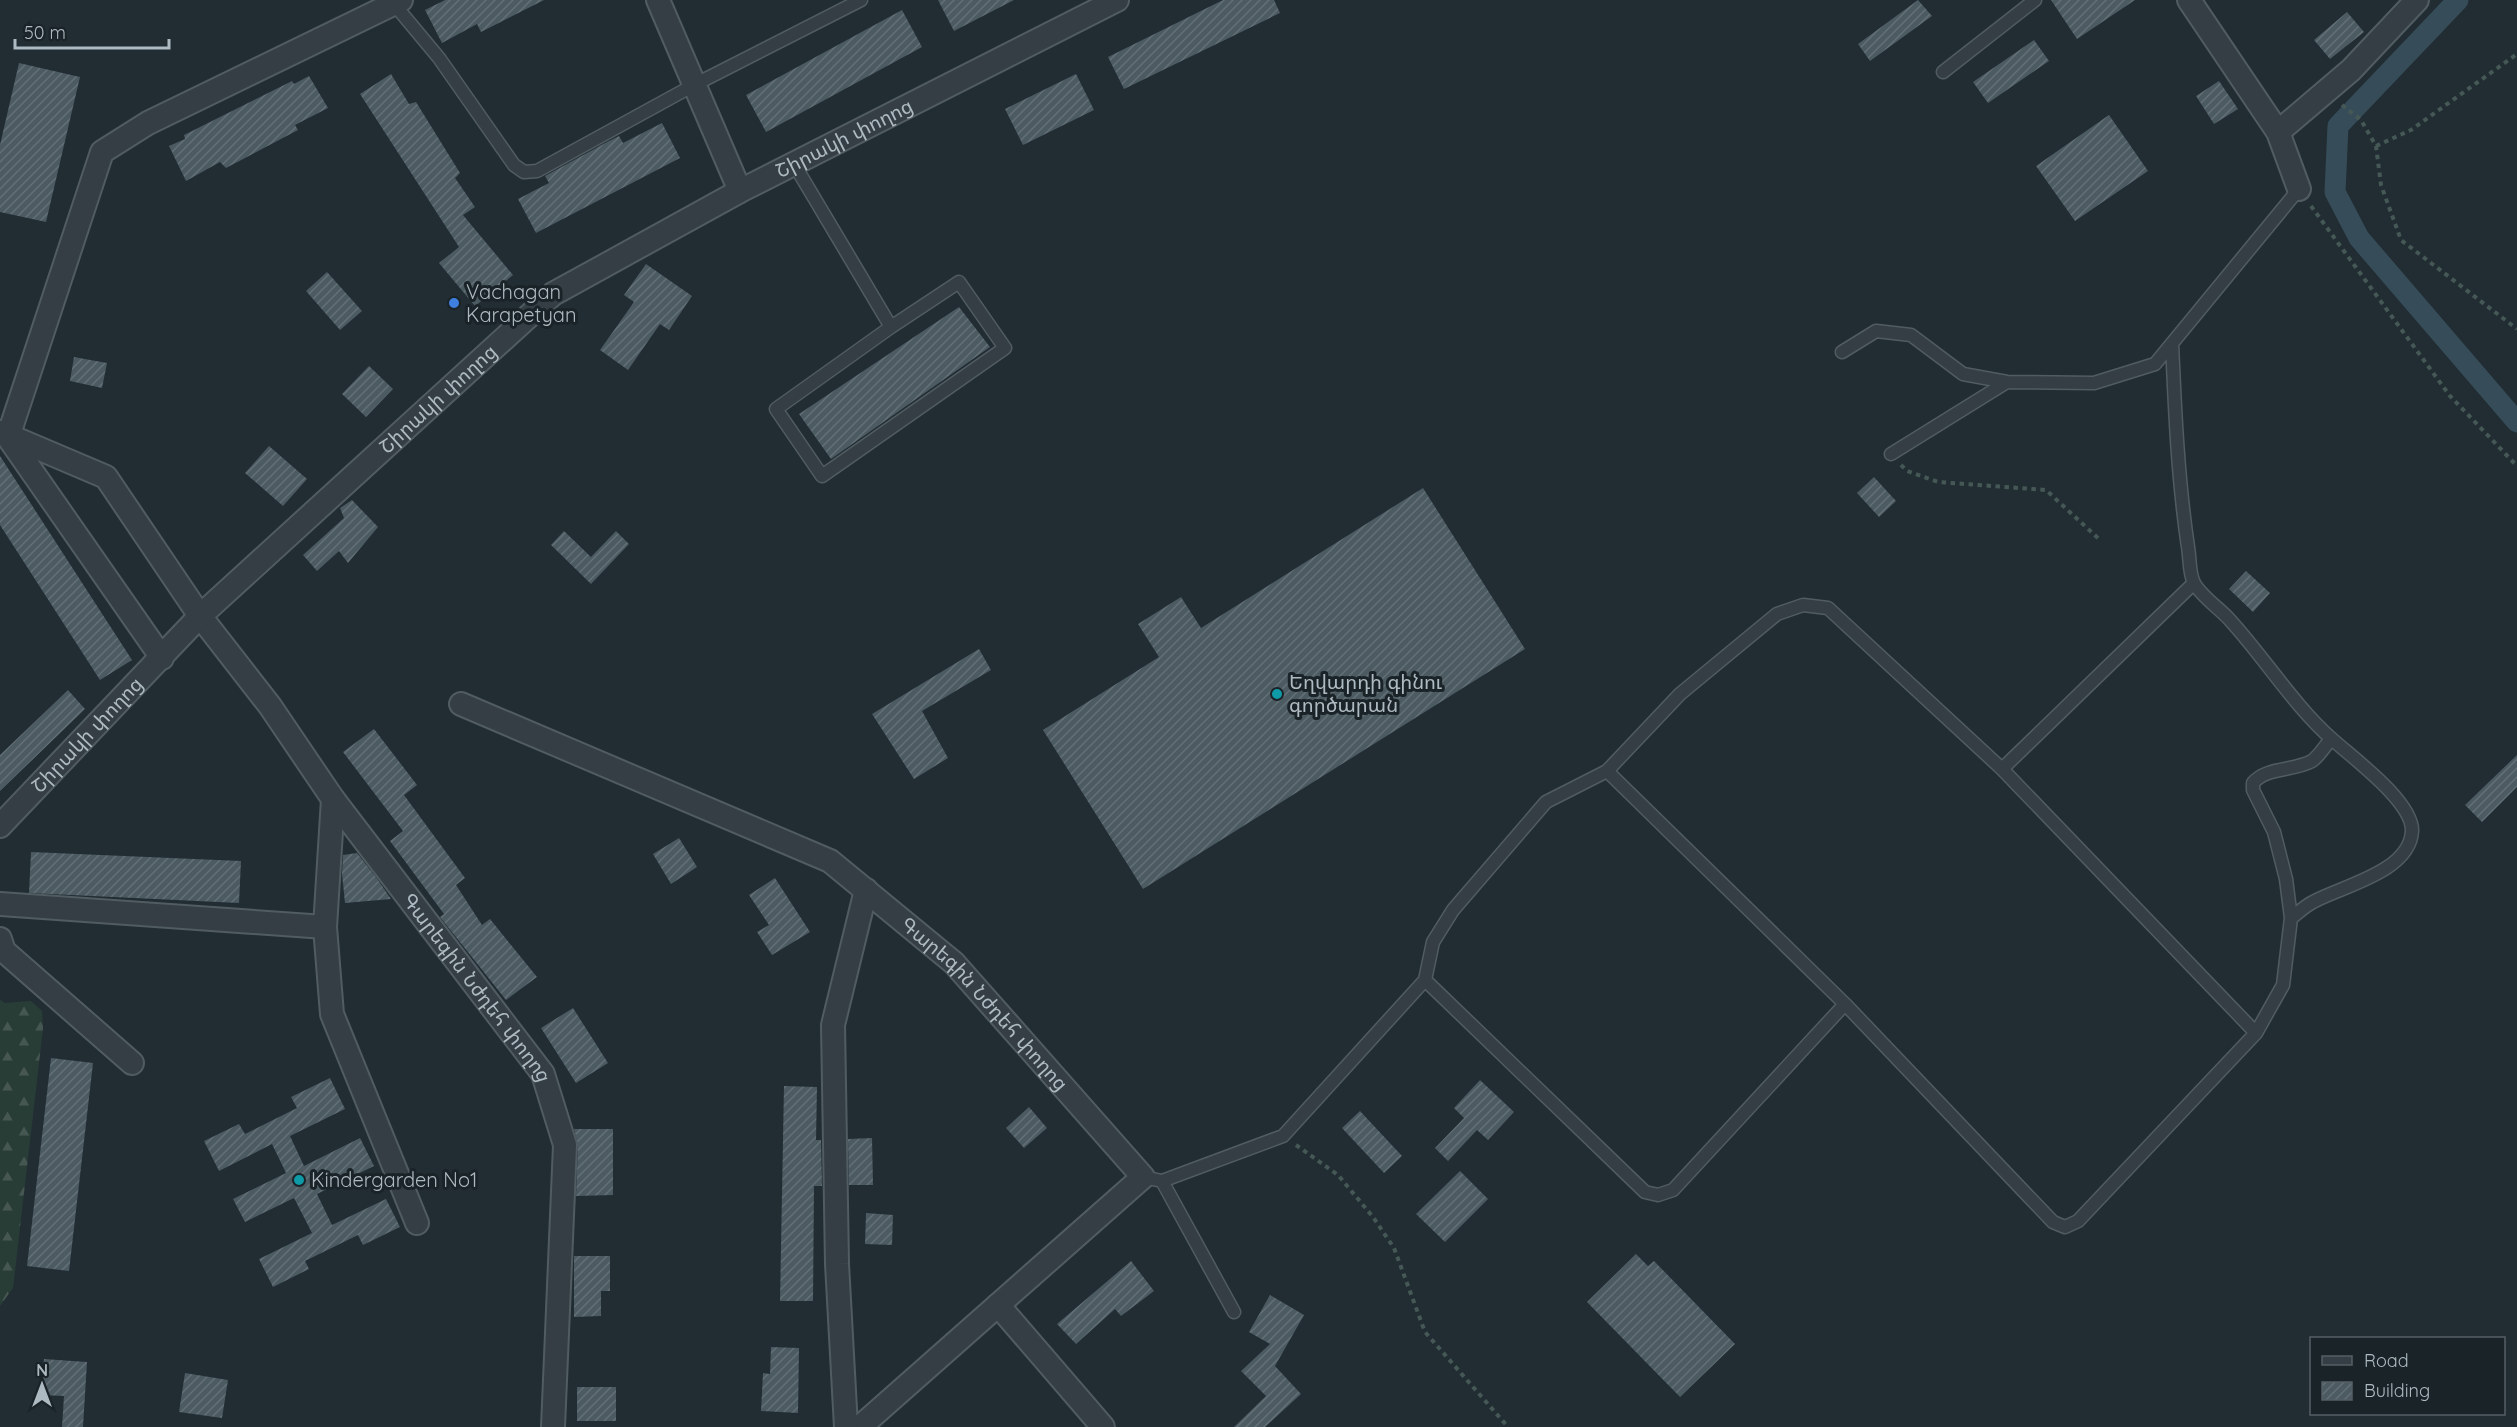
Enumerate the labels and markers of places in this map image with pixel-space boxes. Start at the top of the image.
place label: Vachagan Karapetyan [466,279,576,327]
marker: Vachagan Karapetyan [447,296,461,310]
place label: Եղվարդի գինու գործարան [1289,669,1442,717]
marker: Եղվարդի գինու գործարան [1270,687,1284,701]
place label: Kindergarden No1 [311,1167,477,1192]
marker: Kindergarden No1 [292,1173,306,1187]

